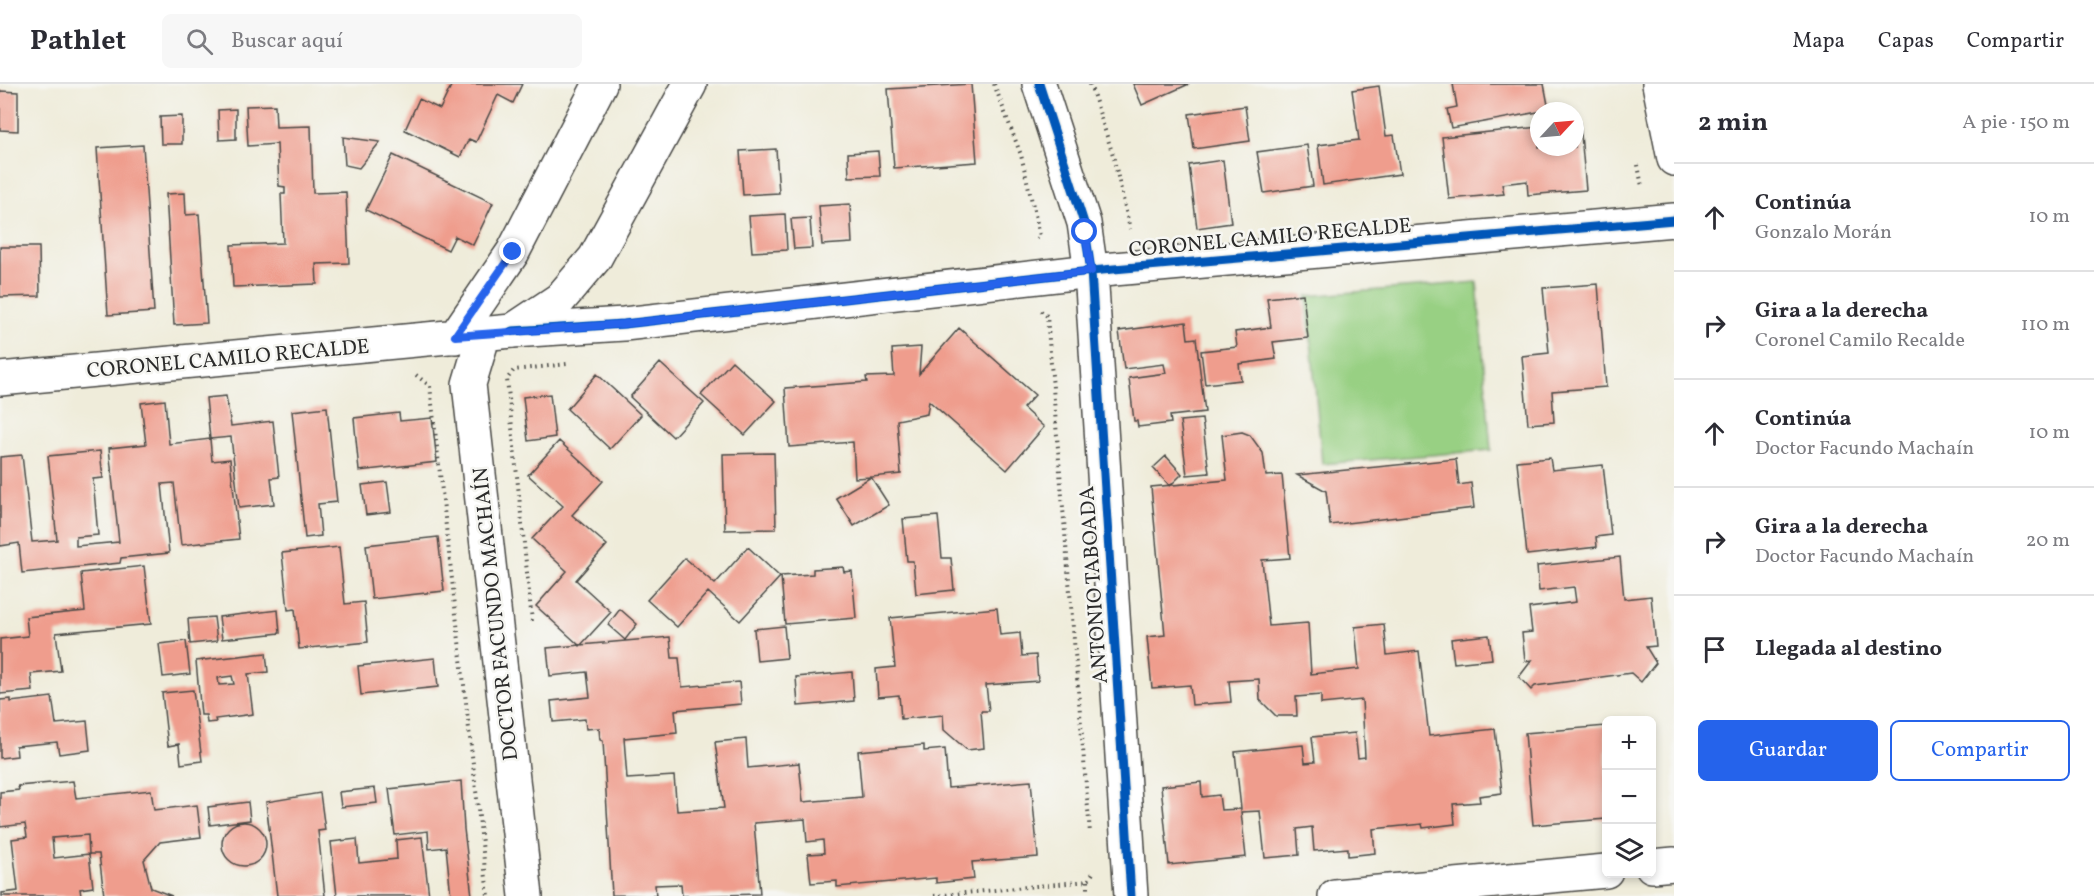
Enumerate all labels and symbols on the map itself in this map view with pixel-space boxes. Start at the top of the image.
north arrow [1530,102,1584,156]
street label: CORONEL CAMILO RECALDE [1128,212,1413,265]
route start [1071,218,1097,244]
route end [499,238,525,264]
street label: CORONEL CAMILO RECALDE [86,333,371,386]
street label: DOCTOR FACUNDO MACHAÍN [467,466,526,762]
street label: ANTONIO TABOADA [1073,485,1116,685]

